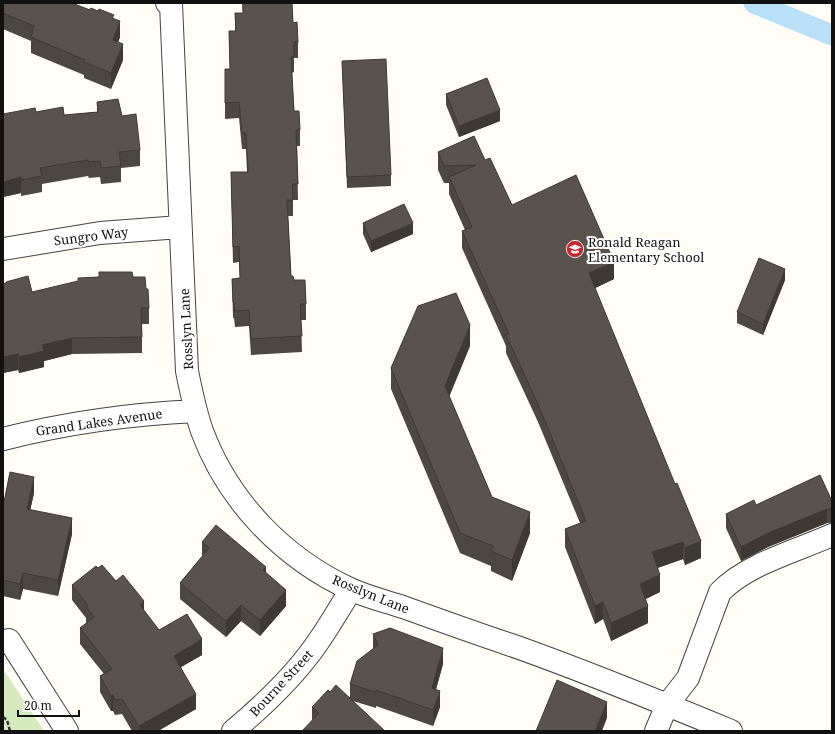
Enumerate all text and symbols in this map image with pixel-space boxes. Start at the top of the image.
street label: Sungro Way [53,222,130,249]
place label: Ronald Reagan Elementary School [588,233,704,266]
school or university icon: Ronald Reagan Elementary School [565,239,585,259]
street label: Rosslyn Lane [175,288,197,370]
street label: Grand Lakes Avenue [35,404,163,440]
street label: Rosslyn Lane [330,570,412,618]
street label: Bourne Street [245,645,317,720]
scale bar [18,692,79,718]
text: 20 m [24,697,52,714]

